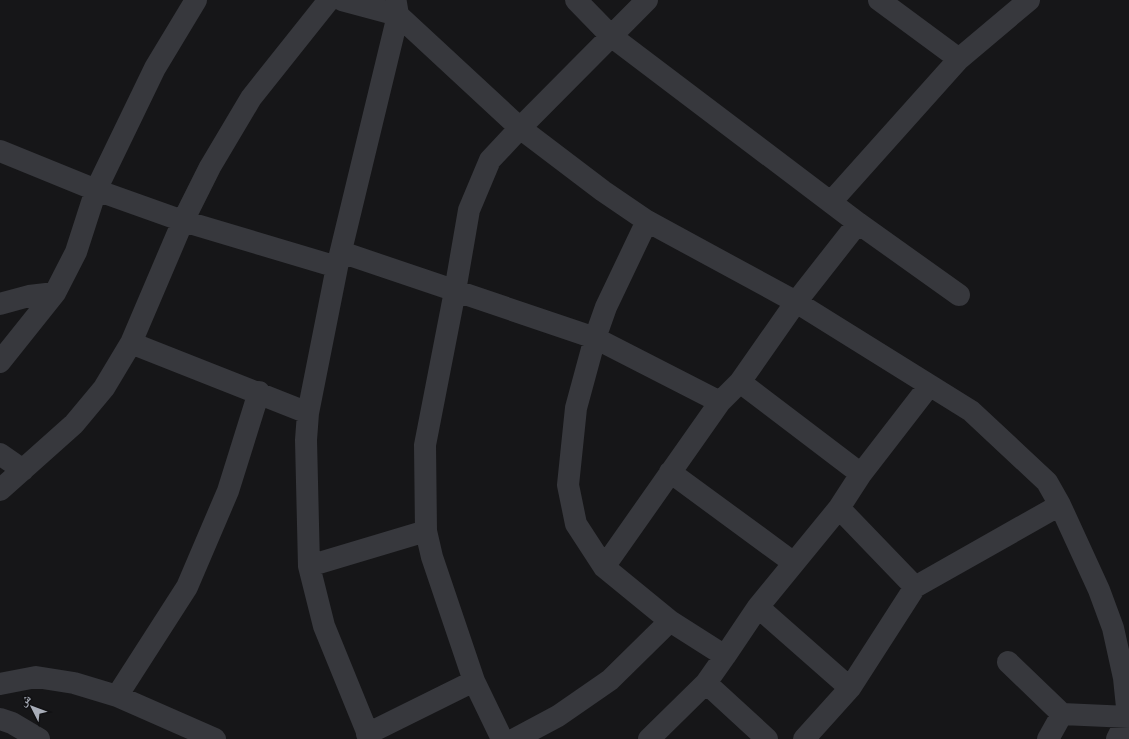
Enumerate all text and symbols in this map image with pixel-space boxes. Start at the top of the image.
north arrow [12,687,52,727]
text: ش [15,691,35,710]

